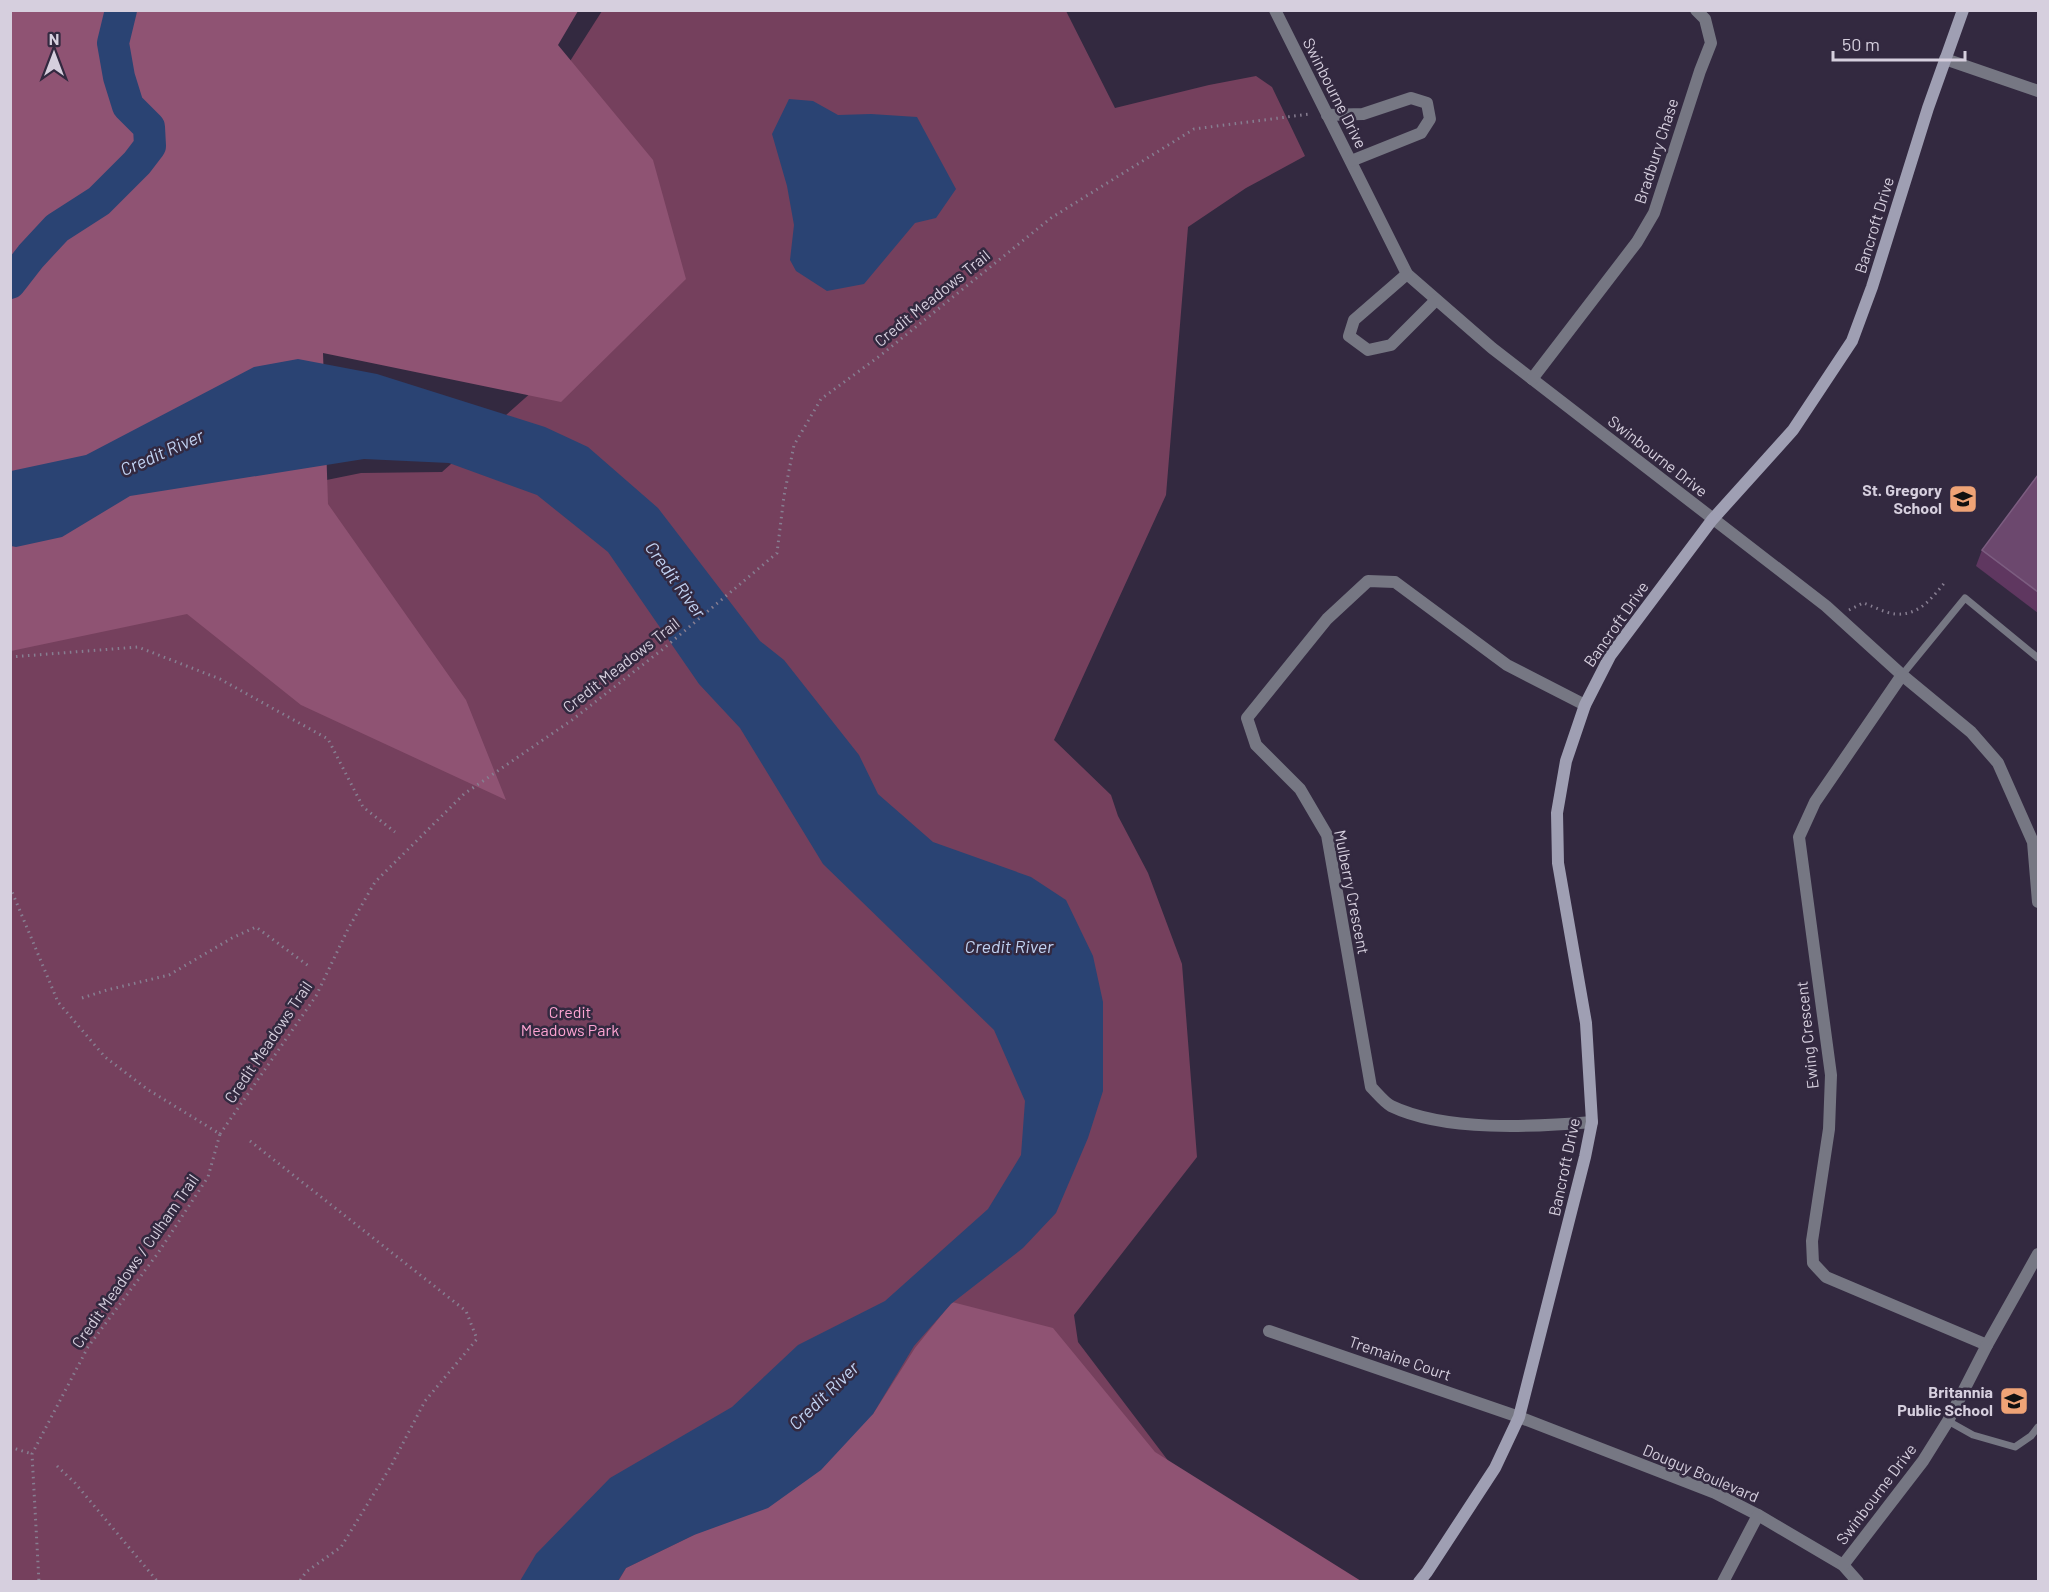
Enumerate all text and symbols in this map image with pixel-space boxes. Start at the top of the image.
north arrow [24,24,84,84]
scale bar [1833,24,1965,62]
text: N [49,29,59,48]
text: 50 m [1842,33,1880,55]
street label: Swinbourne Drive [1299,34,1371,151]
street label: Bradbury Chase [1630,96,1681,206]
street label: Bancroft Drive [1850,174,1897,275]
street label: Credit Meadows Trail [870,245,993,350]
street label: Swinbourne Drive [1605,411,1712,500]
water label: Credit River [117,424,207,480]
place label: St. Gregory School [1862,480,1942,517]
school or university icon: St. Gregory School [1947,483,1979,515]
water label: Credit River [641,537,711,622]
street label: Bancroft Drive [1579,577,1652,670]
street label: Credit Meadows Trail [559,613,683,716]
street label: Mulberry Crescent [1331,828,1374,956]
water label: Credit River [965,935,1054,957]
street label: Credit Meadows Trail [220,977,315,1106]
street label: Ewing Crescent [1791,980,1822,1090]
park label: Credit Meadows Park [521,1002,619,1039]
street label: Bancroft Drive [1544,1116,1583,1218]
street label: Credit Meadows / Culham Trail [67,1170,202,1351]
street label: Tremaine Court [1346,1331,1454,1384]
water label: Credit River [784,1356,863,1434]
place label: Britannia Public School [1897,1382,1993,1419]
school or university icon: Britannia Public School [1998,1385,2030,1417]
street label: Douguy Boulevard [1640,1440,1762,1506]
street label: Swinbourne Drive [1832,1440,1920,1548]

